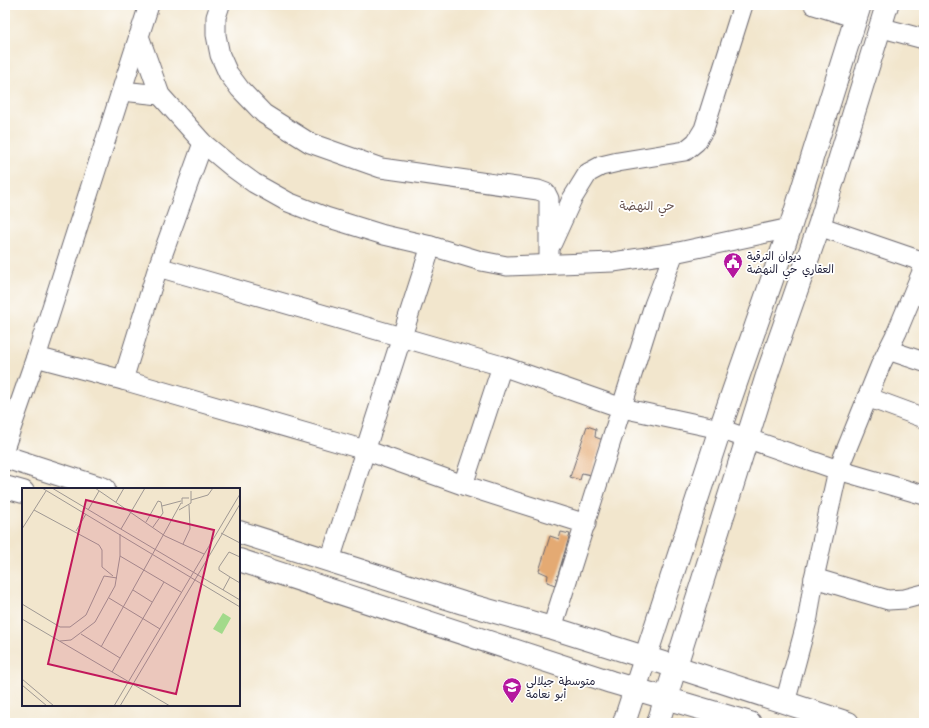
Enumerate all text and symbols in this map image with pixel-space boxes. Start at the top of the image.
district label: حي النهضة [619,198,675,217]
place label: ديوان الترقية العقاري حي النهضة [747,249,834,280]
public building icon: ديوان الترقية العقاري حي النهضة [722,251,744,279]
inset map [22,488,240,706]
place label: متوسطة جيلالي أبو نعامة [526,674,595,702]
school or university icon: متوسطة جيلالي أبو نعامة [501,676,523,704]

